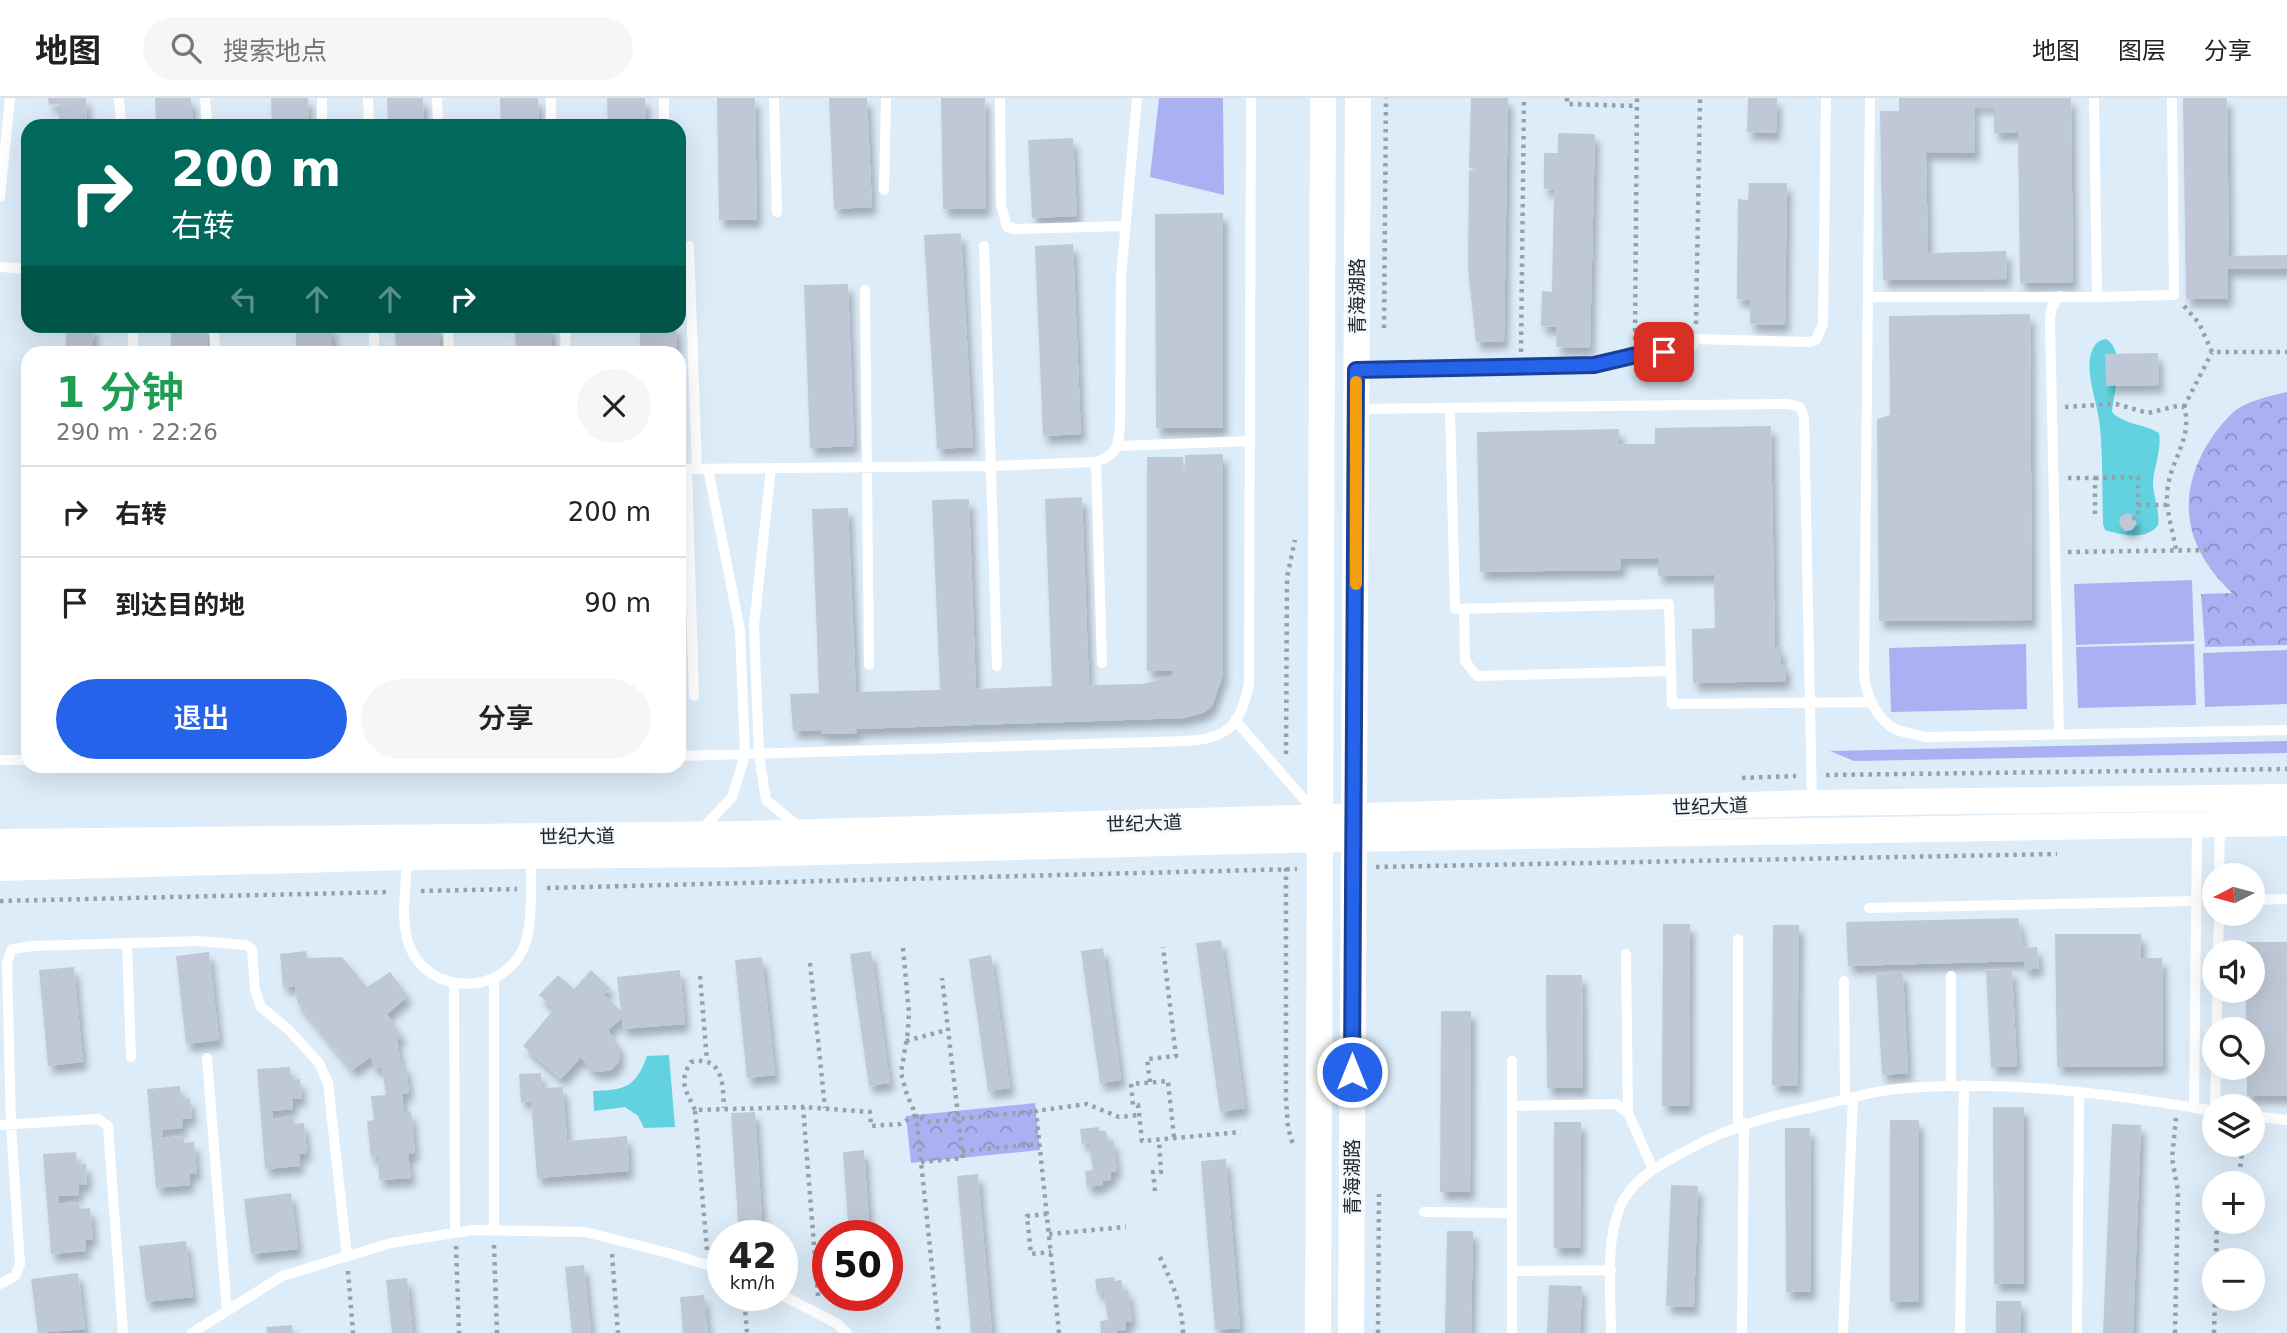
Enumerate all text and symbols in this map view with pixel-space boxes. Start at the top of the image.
search box [143,17,633,80]
icon: search [167,29,205,67]
text: 地图 [35,31,101,70]
text: 搜索地点 [223,36,327,66]
text: 地图 [2032,37,2080,65]
text: 图层 [2118,37,2166,65]
text: 分享 [2204,37,2252,65]
text: 200 m [171,141,341,198]
icon: right [56,147,147,238]
text: 右转 [171,207,235,245]
street label: 青海湖路 [1346,258,1368,334]
icon: left [225,280,263,318]
icon: ahead [298,280,336,318]
icon: ahead [371,280,409,318]
icon: right [444,280,482,318]
pin [1634,322,1694,382]
icon: arrive [1645,333,1683,371]
text: 1 分钟 [56,368,184,417]
button: close [577,369,651,443]
text: 290 m · 22:26 [56,419,218,445]
icon: right [56,493,94,531]
text: 200 m [568,497,651,527]
text: 右转 [115,499,167,529]
icon: arrive [56,584,94,622]
text: 90 m [584,588,651,618]
text: 到达目的地 [115,590,245,620]
button: 退出 [56,679,347,759]
button: 分享 [361,679,651,759]
street label: 世纪大道 [1672,794,1748,818]
street label: 世纪大道 [1106,811,1182,835]
street label: 世纪大道 [539,824,615,848]
north arrow [2202,863,2264,926]
map controls [2202,863,2265,1311]
button: sound [2202,940,2265,1003]
button: search [2202,1017,2265,1080]
position arrow [1315,1035,1389,1109]
button: layers [2202,1094,2265,1157]
street label: 青海湖路 [1341,1139,1363,1215]
button: + [2202,1171,2265,1234]
speed limit sign: 50 [812,1220,903,1311]
text: 42 [728,1236,777,1276]
button: − [2202,1248,2265,1311]
text: km/h [730,1272,775,1293]

